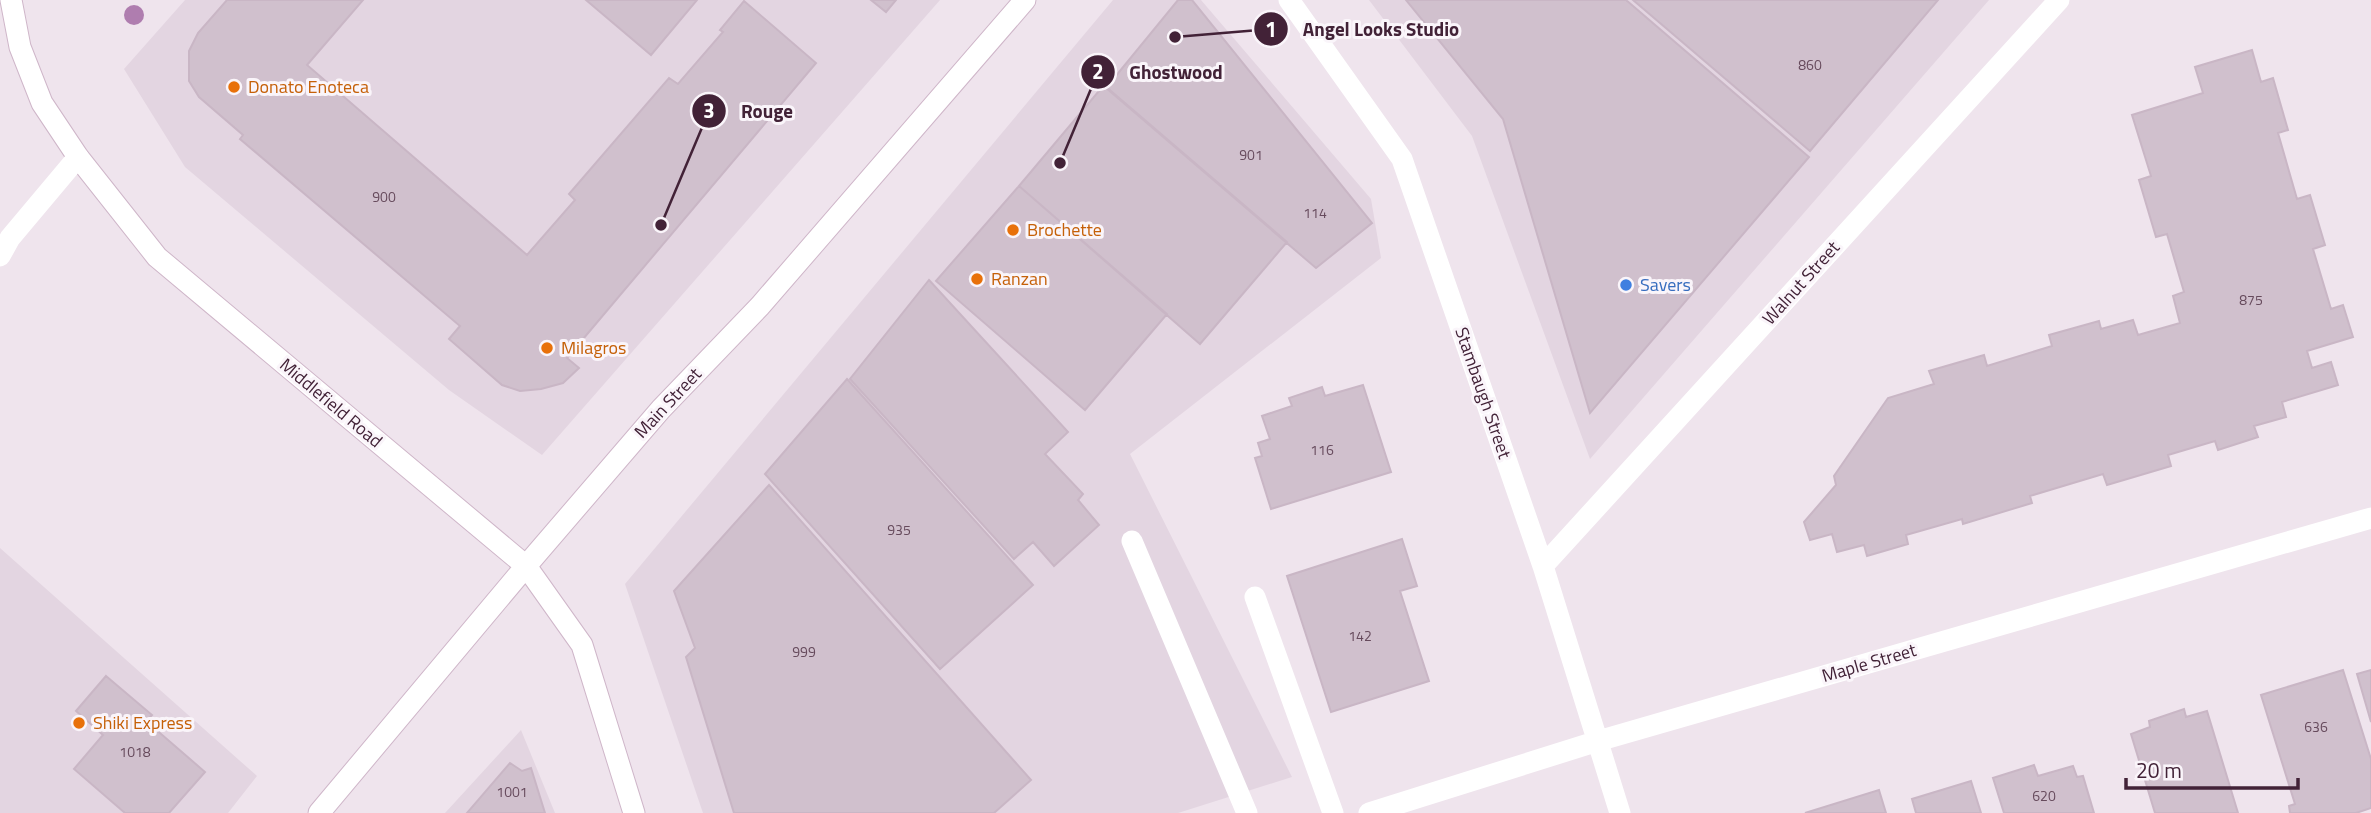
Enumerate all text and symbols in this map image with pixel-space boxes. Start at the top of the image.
callout: Angel Looks Studio [1254,9,1473,49]
text: 1 [1265,13,1277,45]
text: Angel Looks Studio [1303,14,1459,43]
callout: Ghostwood [1081,52,1237,92]
house number: 860 [1798,54,1822,75]
text: 2 [1092,55,1104,87]
text: Ghostwood [1129,57,1223,86]
place label: Donato Enoteca [248,73,369,100]
marker: Donato Enoteca [226,79,242,95]
callout: Rouge [692,91,807,131]
text: 3 [703,94,715,126]
text: Rouge [741,96,793,125]
house number: 901 [1239,144,1263,165]
house number: 900 [372,186,396,207]
house number: 114 [1303,202,1327,223]
place label: Brochette [1027,216,1102,243]
marker: Brochette [1005,222,1021,238]
street label: Walnut Street [1756,234,1846,331]
place label: Ranzan [991,265,1048,292]
marker: Ranzan [969,271,985,287]
place label: Savers [1640,271,1691,298]
marker: Savers [1618,277,1634,293]
house number: 875 [2239,289,2263,310]
street label: Stambaugh Street [1448,324,1519,463]
place label: Milagros [561,334,626,361]
marker: Milagros [539,340,555,356]
street label: Middlefield Road [274,351,389,454]
street label: Main Street [628,361,708,444]
house number: 116 [1310,439,1334,460]
house number: 935 [887,519,911,540]
house number: 142 [1348,625,1372,646]
street label: Maple Street [1818,636,1920,689]
house number: 999 [792,641,816,662]
place label: Shiki Express [93,709,192,736]
marker: Shiki Express [71,715,87,731]
house number: 636 [2304,716,2328,737]
house number: 1018 [119,741,151,762]
scale bar [2126,746,2298,790]
text: 20 m [2136,754,2182,786]
house number: 1001 [496,781,528,802]
house number: 620 [2032,785,2056,806]

